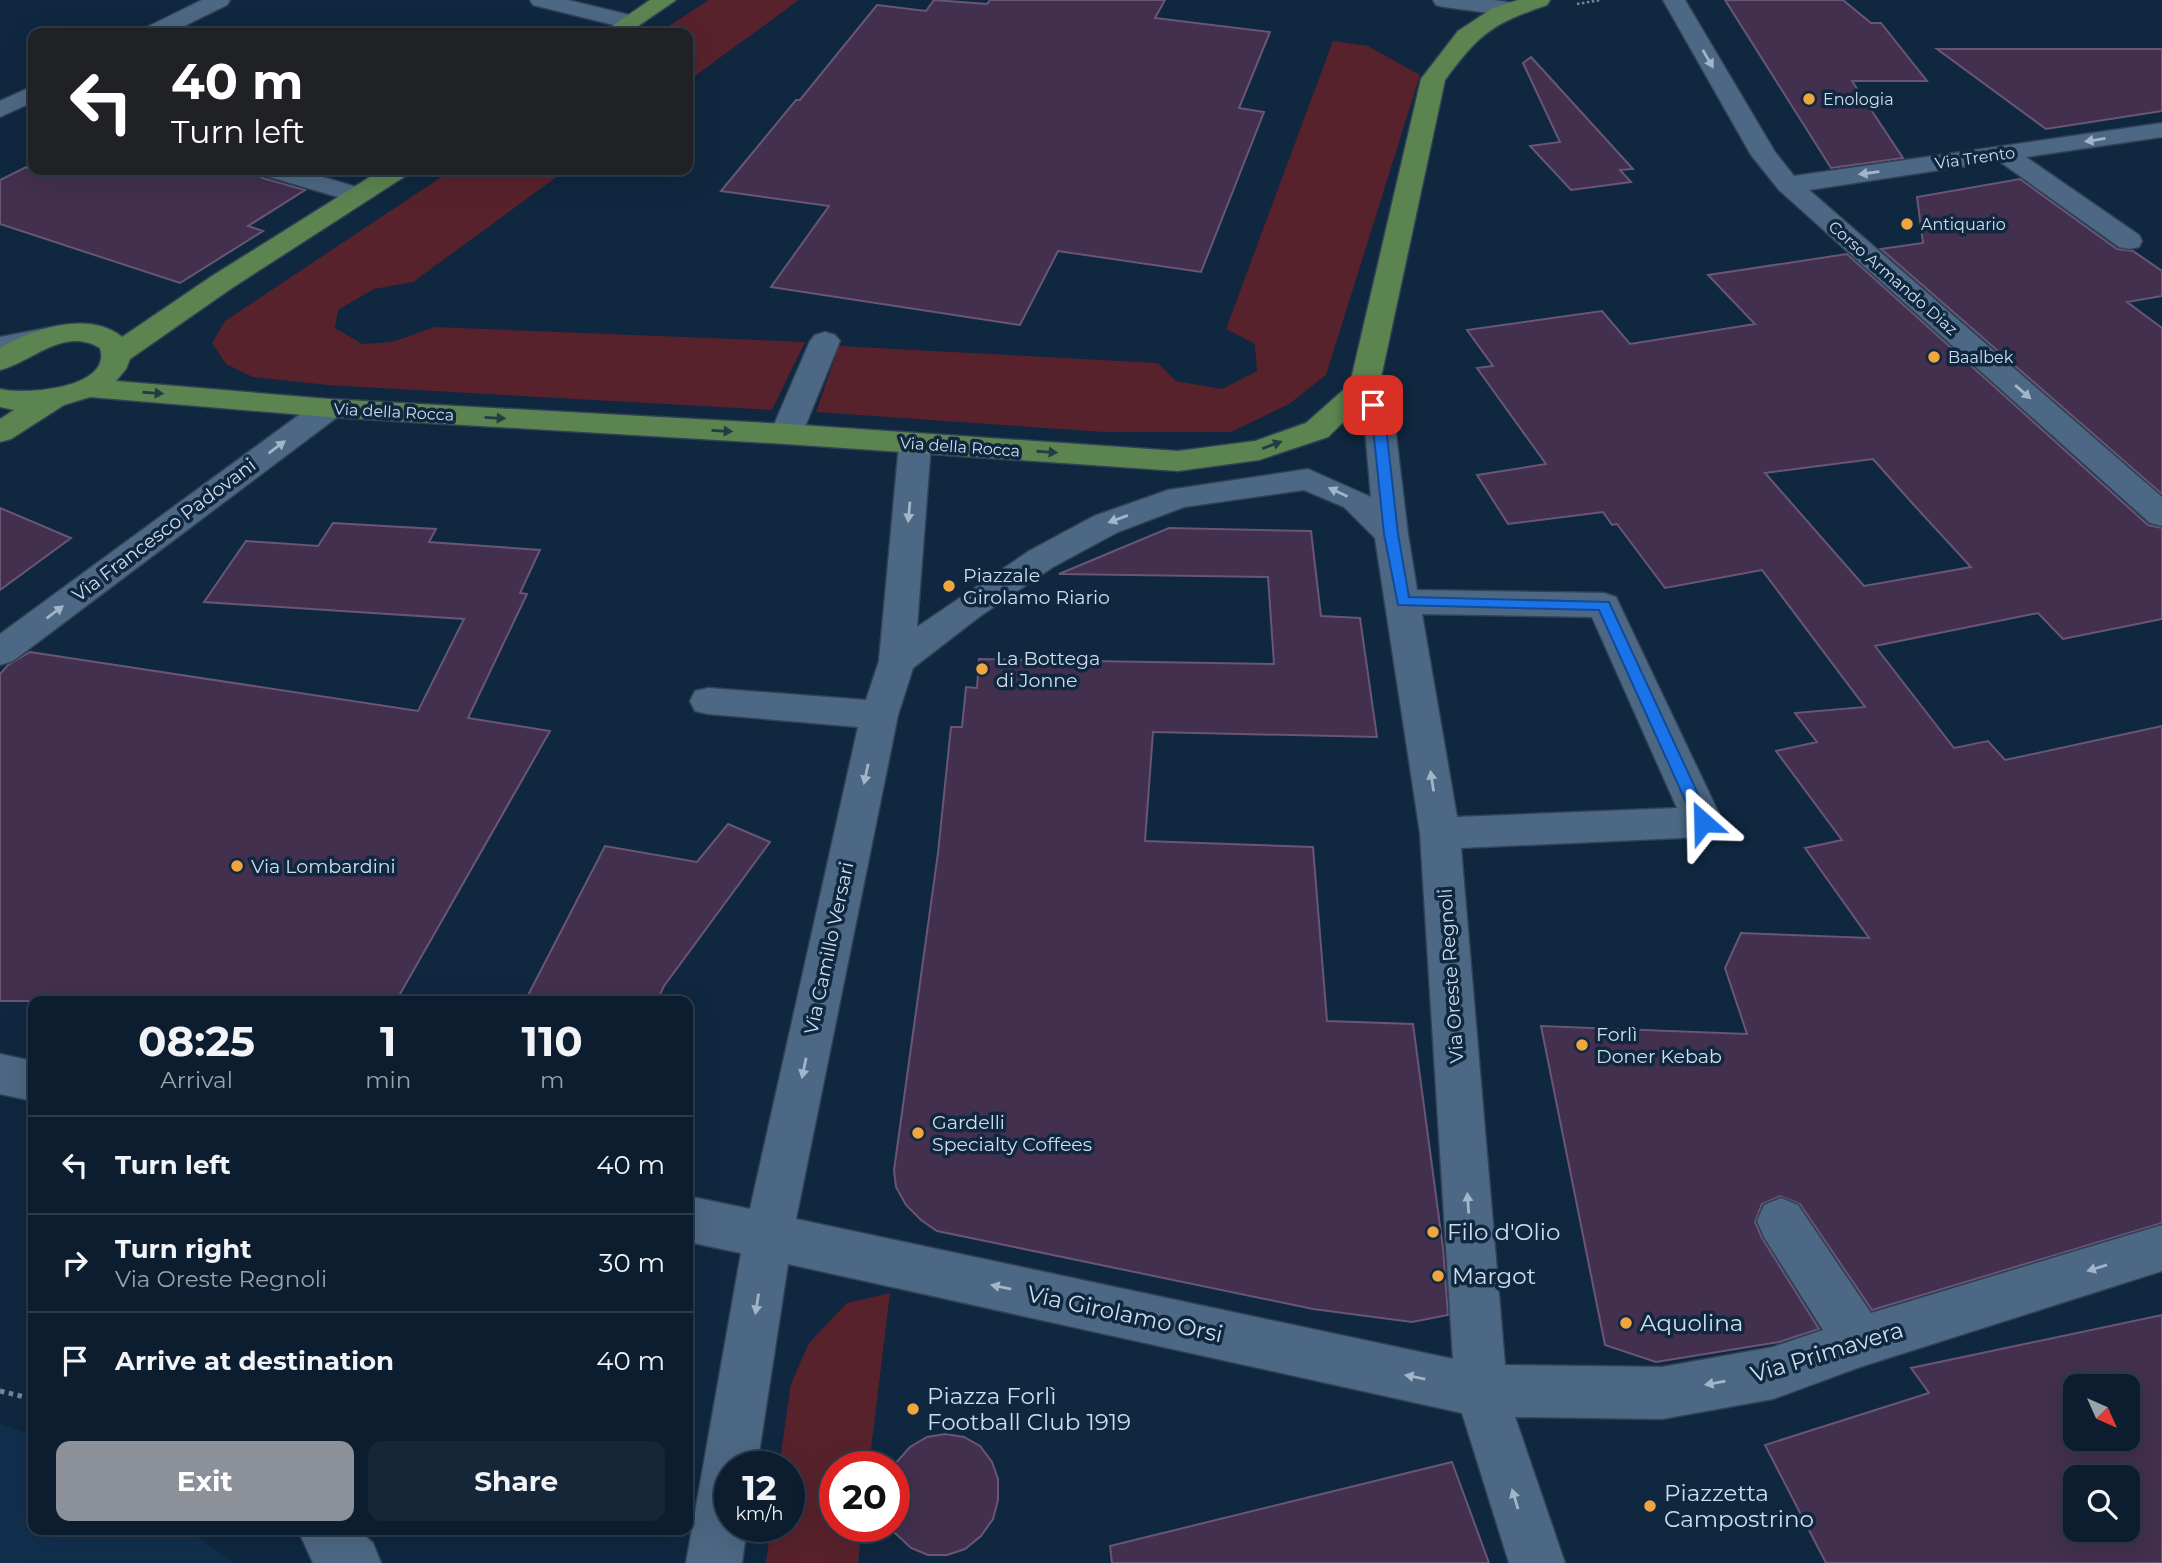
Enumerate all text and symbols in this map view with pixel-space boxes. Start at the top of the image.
one-way arrow [1702,49,1714,69]
text: 40 m [171,52,303,111]
icon: left [56,56,147,147]
place label: Enologia [1823,90,1894,109]
marker: Enologia [1801,91,1817,107]
text: Turn left [171,112,305,151]
one-way arrow [2083,135,2105,146]
street label: Via Trento [1934,143,2016,173]
one-way arrow [1858,168,1880,179]
place label: Antiquario [1921,215,2006,234]
marker: Antiquario [1899,216,1915,232]
street label: Corso Armando Diaz [1825,217,1961,339]
place label: Baalbek [1948,348,2014,367]
marker: Baalbek [1926,349,1942,365]
pin [1343,375,1403,435]
one-way arrow [2014,384,2032,400]
icon: arrive [1354,386,1392,424]
one-way arrow [142,388,164,399]
street label: Via della Rocca [333,399,455,425]
one-way arrow [484,412,506,423]
one-way arrow [711,425,733,436]
street label: Via della Rocca [899,433,1021,461]
one-way arrow [268,440,286,454]
one-way arrow [1262,440,1283,451]
one-way arrow [1036,447,1058,458]
street label: Via Francesco Padovani [68,453,260,607]
one-way arrow [1328,486,1348,498]
one-way arrow [903,501,914,523]
one-way arrow [1108,514,1129,525]
place label: Piazzale Girolamo Riario [963,564,1110,609]
marker: Piazzale Girolamo Riario [941,578,957,594]
one-way arrow [46,605,64,619]
place label: La Bottega di Jonne [996,647,1100,692]
marker: La Bottega di Jonne [974,661,990,677]
one-way arrow [861,763,872,785]
one-way arrow [1426,770,1437,792]
position arrow [1666,785,1740,859]
place label: Via Lombardini [251,855,396,878]
marker: Via Lombardini [229,858,245,874]
street label: Via Camillo Versari [800,860,858,1036]
street label: Via Oreste Regnoli [1433,888,1469,1064]
text: 08:25 [138,1015,255,1067]
text: 1 [380,1015,397,1067]
text: 110 [521,1015,583,1067]
place label: Forlì Doner Kebab [1596,1023,1722,1068]
marker: Forlì Doner Kebab [1574,1037,1590,1053]
one-way arrow [798,1057,809,1079]
text: Arrival [160,1066,233,1094]
text: min [365,1066,411,1094]
text: m [540,1066,564,1094]
place label: Gardelli Specialty Coffees [932,1111,1092,1156]
marker: Gardelli Specialty Coffees [910,1125,926,1141]
icon: left [56,1146,94,1184]
text: Turn left [115,1149,231,1181]
text: 40 m [596,1149,665,1181]
one-way arrow [1462,1192,1473,1214]
place label: Filo d'Olio [1447,1218,1560,1246]
marker: Filo d'Olio [1425,1224,1441,1240]
text: Turn right [115,1233,251,1265]
icon: right [56,1244,94,1282]
text: 30 m [599,1247,665,1279]
place label: Margot [1452,1262,1536,1290]
one-way arrow [2086,1263,2107,1274]
text: Via Oreste Regnoli [115,1265,327,1293]
marker: Margot [1430,1268,1446,1284]
street label: Via Girolamo Orsi [1025,1280,1225,1348]
one-way arrow [990,1281,1012,1292]
one-way arrow [751,1293,762,1315]
place label: Aquolina [1640,1309,1743,1337]
marker: Aquolina [1618,1315,1634,1331]
street label: Via Primavera [1747,1315,1907,1389]
icon: arrive [56,1342,94,1380]
text: Arrive at destination [115,1345,394,1377]
text: 40 m [596,1345,665,1377]
one-way arrow [1404,1371,1426,1382]
north arrow [2063,1374,2140,1451]
map controls [2063,1374,2140,1542]
one-way arrow [1704,1378,1726,1389]
place label: Piazza Forlì Football Club 1919 [927,1382,1131,1436]
marker: Piazza Forlì Football Club 1919 [905,1401,921,1417]
button: Exit [56,1441,354,1521]
button: Share [368,1441,665,1521]
speed limit sign: 20 [819,1451,910,1542]
button: search [2063,1465,2140,1542]
text: 12 [742,1466,777,1509]
place label: Piazzetta Campostrino [1664,1479,1814,1533]
one-way arrow [1509,1488,1519,1509]
marker: Piazzetta Campostrino [1642,1498,1658,1514]
text: km/h [735,1503,784,1525]

